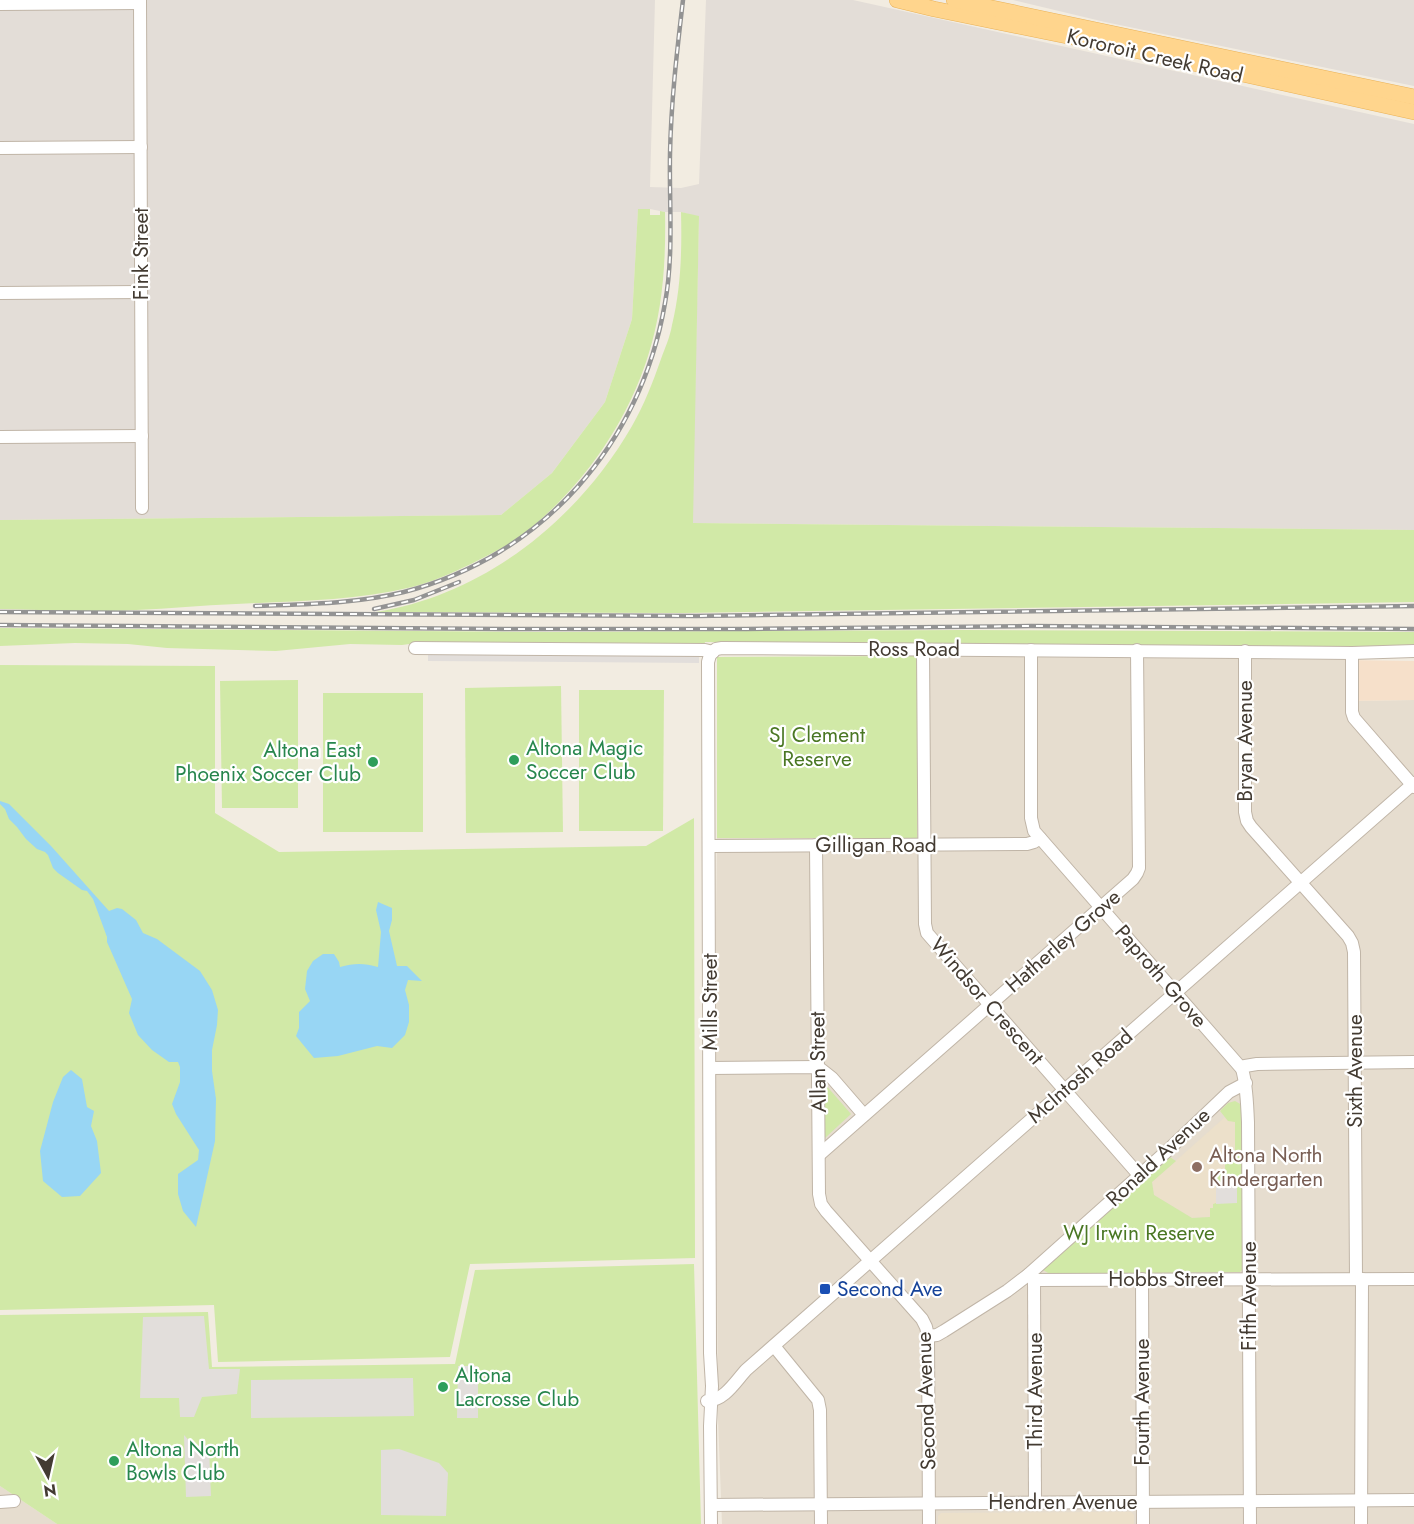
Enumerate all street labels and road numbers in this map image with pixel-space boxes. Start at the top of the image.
street label: Kororoit Creek Road [1064,21,1246,91]
street label: Fink Street [126,208,156,300]
street label: Ross Road [868,634,960,664]
street label: Bryan Avenue [1230,680,1260,802]
street label: Gilligan Road [815,830,937,860]
street label: Hatherley Grove [999,882,1127,1000]
street label: Paproth Grove [1108,918,1214,1034]
street label: Windsor Crescent [923,931,1051,1071]
street label: Mills Street [695,954,725,1051]
street label: Allan Street [802,1011,834,1113]
street label: Sixth Avenue [1340,1014,1370,1128]
street label: McIntosh Road [1021,1022,1139,1130]
street label: Ronald Avenue [1099,1101,1217,1213]
street label: Fifth Avenue [1234,1241,1264,1351]
street label: Hobbs Street [1108,1264,1224,1294]
street label: Second Avenue [909,1331,943,1471]
street label: Third Avenue [1020,1332,1050,1450]
street label: Fourth Avenue [1127,1338,1157,1466]
street label: Hendren Avenue [988,1487,1138,1517]

